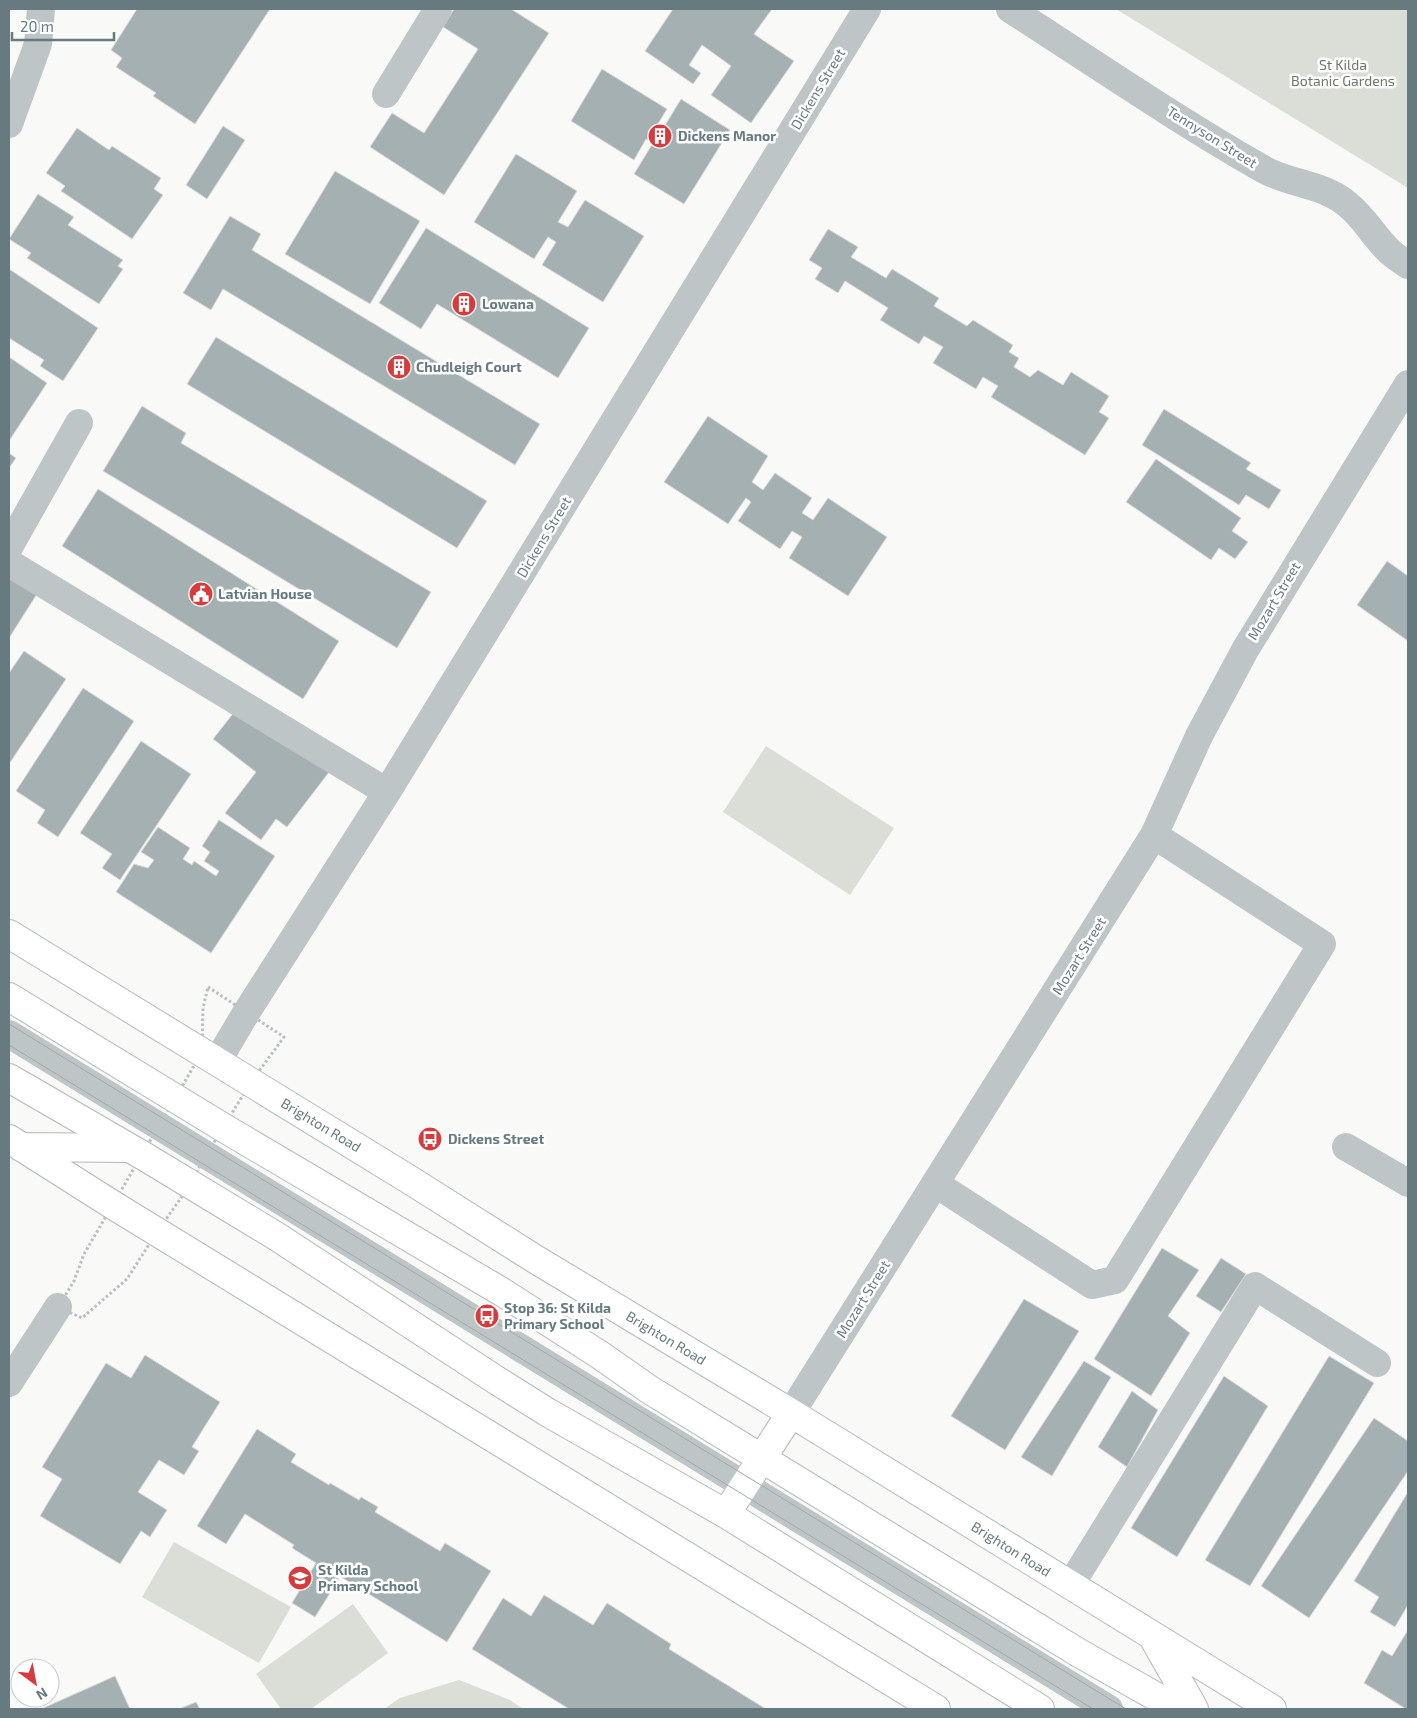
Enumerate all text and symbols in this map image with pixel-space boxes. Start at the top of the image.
scale bar [12,10,115,42]
text: 20 m [20,17,54,35]
street label: Dickens Street [787,45,848,132]
park label: St Kilda Botanic Gardens [1291,56,1395,89]
street label: Tennyson Street [1164,102,1260,171]
building icon: Dickens Manor [647,123,673,149]
place label: Dickens Manor [678,127,776,144]
building icon: Lowana [451,291,477,317]
place label: Lowana [482,295,534,312]
building icon: Chudleigh Court [386,354,412,380]
place label: Chudleigh Court [416,358,522,375]
street label: Dickens Street [513,493,574,580]
street label: Mozart Street [1244,559,1304,643]
public building icon: Latvian House [188,581,214,607]
place label: Latvian House [218,585,312,602]
street label: Mozart Street [1048,914,1109,998]
street label: Brighton Road [278,1094,364,1155]
bus stop icon: Dickens Street [417,1126,443,1152]
place label: Dickens Street [448,1130,544,1147]
street label: Mozart Street [832,1257,893,1341]
place label: Stop 36: St Kilda Primary School [504,1299,611,1332]
bus stop icon: Stop 36: St Kilda Primary School [474,1303,500,1329]
street label: Brighton Road [623,1307,709,1368]
street label: Brighton Road [968,1517,1054,1580]
place label: St Kilda Primary School [318,1561,419,1594]
school or university icon: St Kilda Primary School [287,1565,313,1591]
north arrow [10,1658,60,1708]
text: N [33,1685,51,1704]

